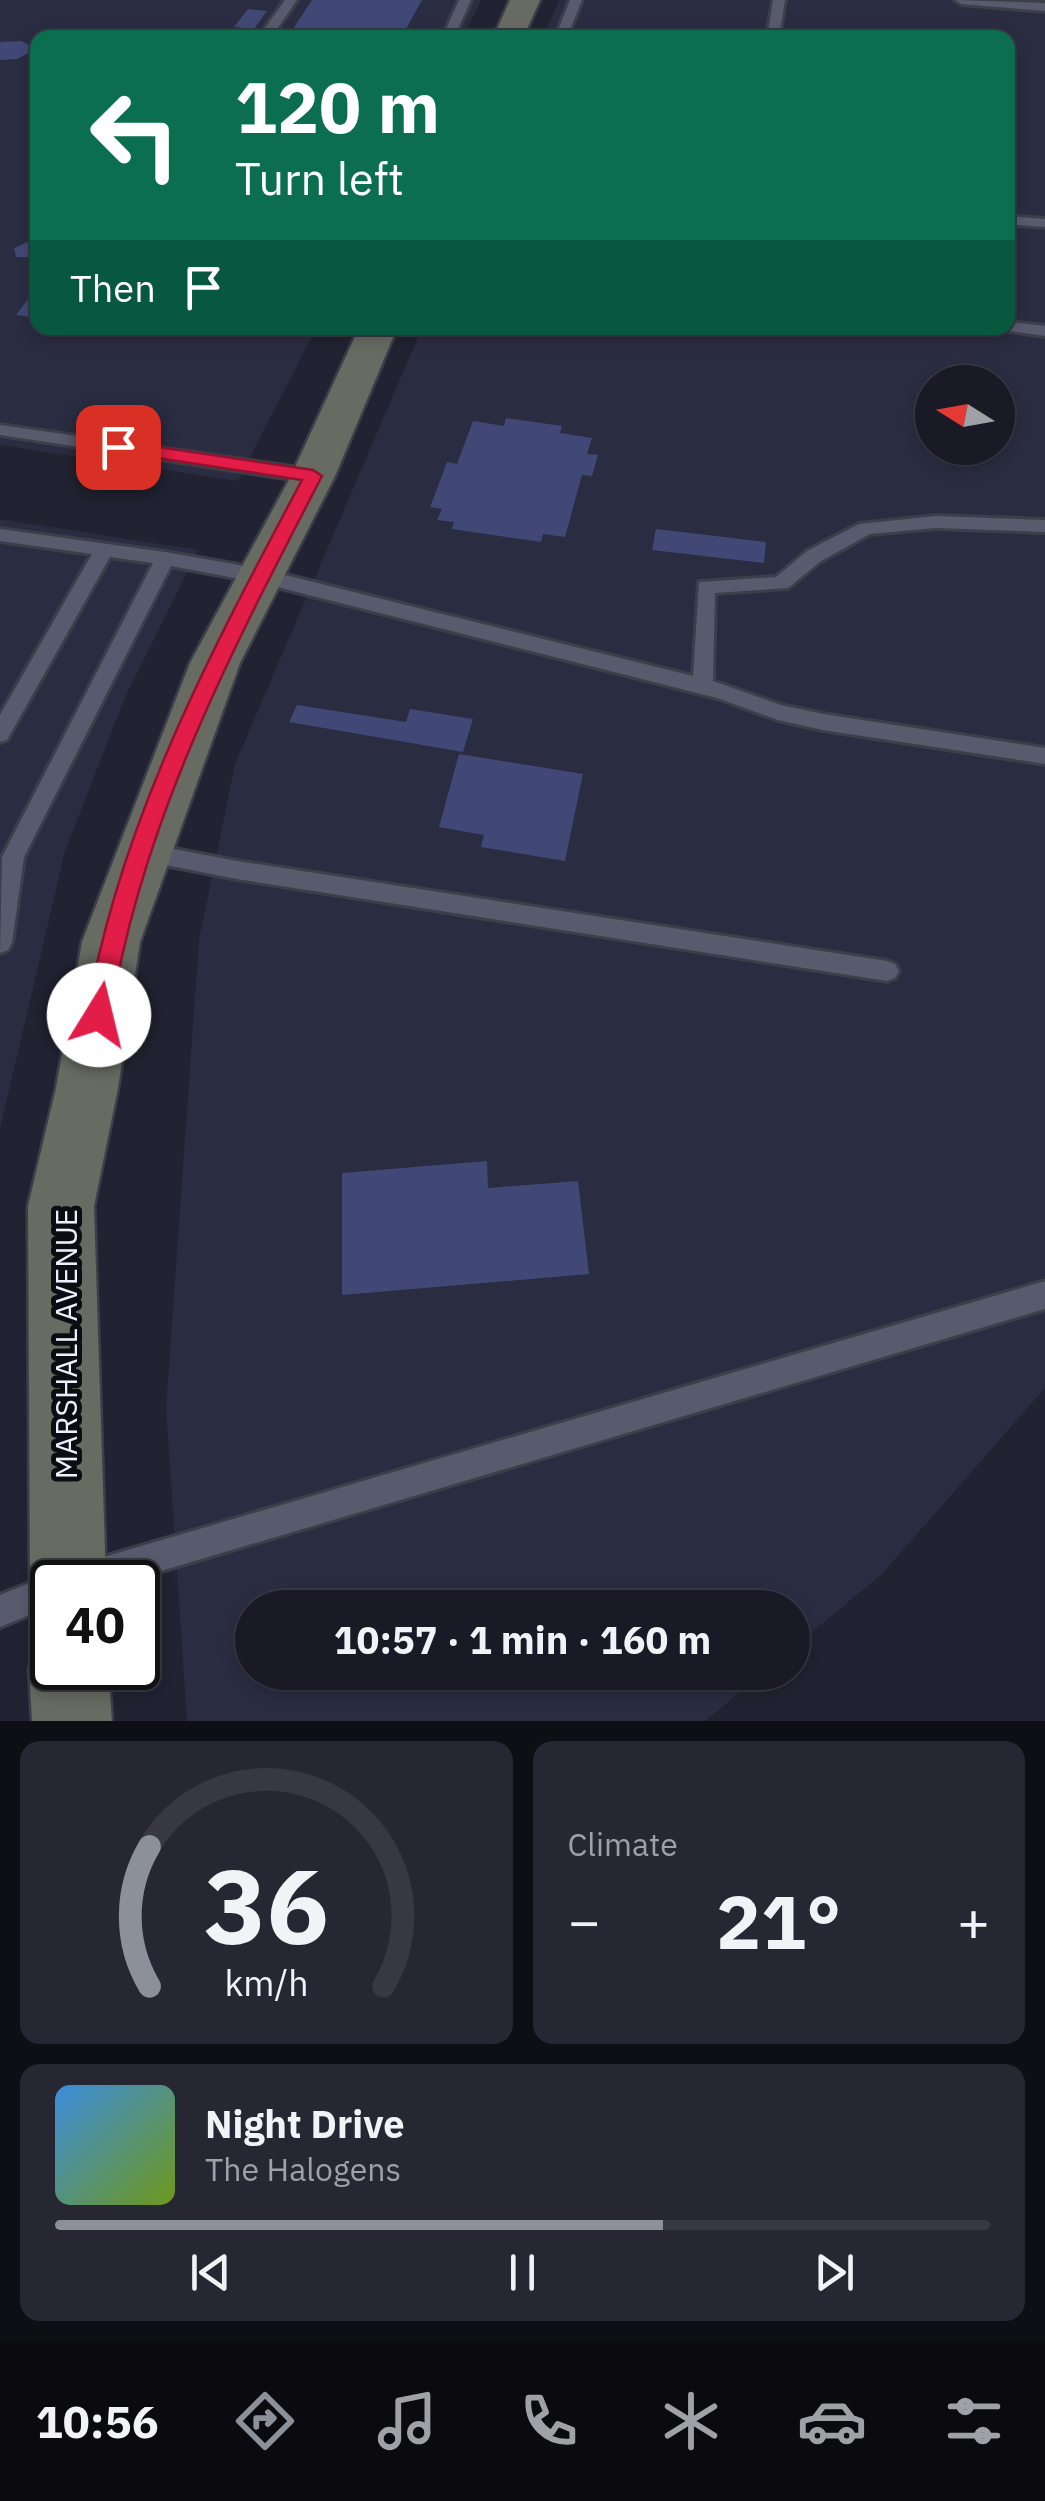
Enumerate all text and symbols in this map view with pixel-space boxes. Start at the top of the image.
text: 120 m [235,61,440,152]
icon: left [70,70,200,200]
text: Turn left [235,149,404,207]
icon: arrive [176,260,231,315]
text: Then [70,263,156,312]
north arrow [915,365,1015,465]
map controls [915,365,1015,465]
pin [76,405,161,490]
icon: arrive [91,420,146,475]
position arrow [47,963,151,1067]
street label: MARSHALL AVENUE [46,1209,85,1479]
speed limit sign: 40 [30,1560,160,1690]
text: 10:57 · 1 min · 160 m [334,1615,711,1664]
text: Climate [568,1823,678,1865]
text: 36 [204,1837,329,1973]
text: 21° [716,1872,841,1970]
text: − [568,1885,601,1956]
text: + [957,1885,990,1956]
text: km/h [224,1959,308,2006]
text: Night Drive [205,2099,405,2148]
text: The Halogens [205,2148,401,2190]
icon: previous [183,2245,238,2300]
icon: pause [495,2245,550,2300]
icon: next [807,2245,862,2300]
icon: directions [230,2386,300,2456]
icon: music [372,2386,442,2456]
icon: phone [514,2386,584,2456]
icon: climate [656,2386,726,2456]
icon: car [797,2386,867,2456]
icon: filters [939,2386,1009,2456]
text: 10:56 [36,2392,159,2450]

